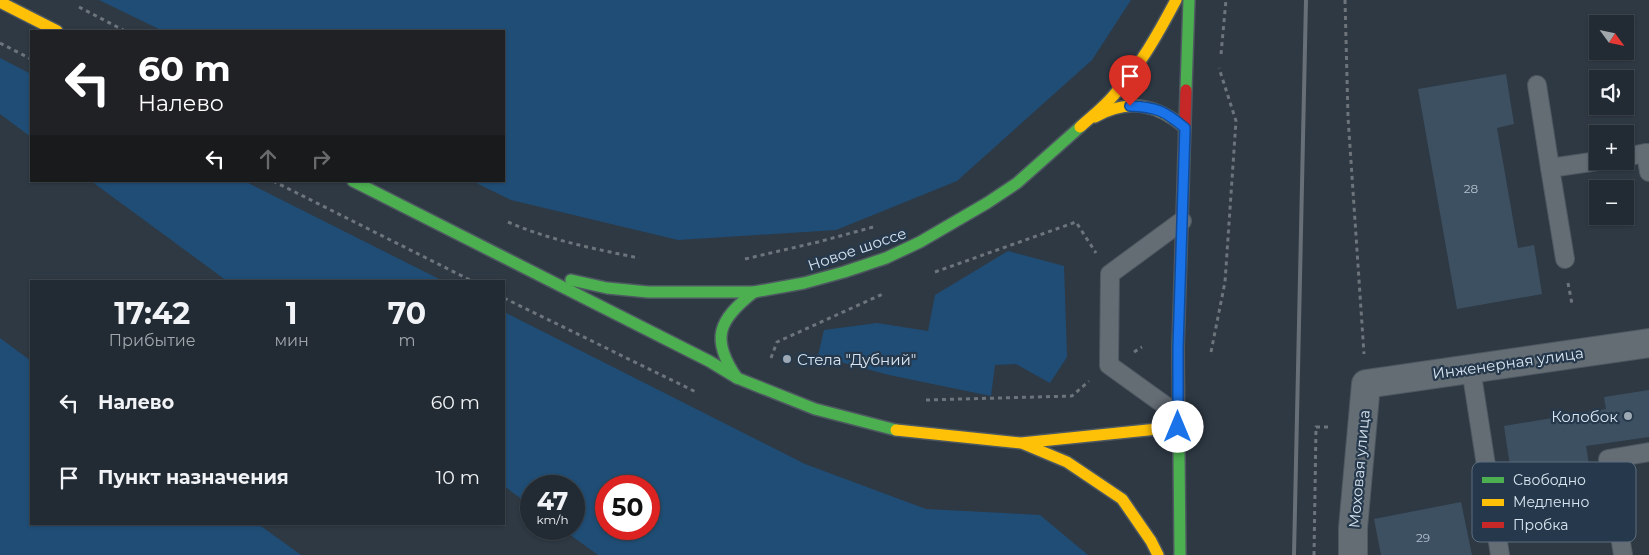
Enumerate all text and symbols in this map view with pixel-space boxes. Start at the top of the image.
north arrow [1589,15,1634,60]
map controls [1589,15,1634,225]
text: 60 m [138,47,231,90]
icon: left [55,50,120,115]
pin [1109,55,1151,106]
icon: arrive [1116,62,1144,90]
button: sound [1589,70,1634,115]
text: Налево [138,90,224,117]
button: + [1589,125,1634,170]
icon: left [201,145,229,173]
icon: ahead [254,145,282,173]
icon: right [307,145,335,173]
button: − [1589,180,1634,225]
house number: 28 [1464,181,1479,196]
street label: Новое шоссе [805,223,909,275]
text: 17:42 [114,295,190,332]
text: 1 [286,295,298,332]
text: 70 [388,295,426,332]
text: Прибытие [109,331,196,350]
text: мин [274,331,309,350]
text: m [398,331,415,350]
street label: Инженерная улица [1431,343,1585,383]
place label: Стела "Дубний" [797,350,916,369]
marker: Стела "Дубний" [781,353,793,365]
icon: left [55,389,83,417]
text: Налево [98,391,174,414]
text: 60 m [431,391,480,414]
position arrow [1151,400,1203,452]
place label: Колобок [1551,407,1618,426]
street label: Моховая улица [1344,409,1374,529]
marker: Колобок [1622,410,1634,422]
legend [1472,462,1636,542]
icon: arrive [55,464,83,492]
text: Пункт назначения [98,466,289,489]
text: 10 m [435,466,480,489]
text: Свободно [1513,471,1586,489]
speed limit sign: 50 [595,475,660,540]
text: 47 [537,486,568,516]
text: Медленно [1513,493,1589,511]
text: km/h [536,512,569,527]
text: Пробка [1513,516,1568,534]
house number: 29 [1416,530,1430,545]

